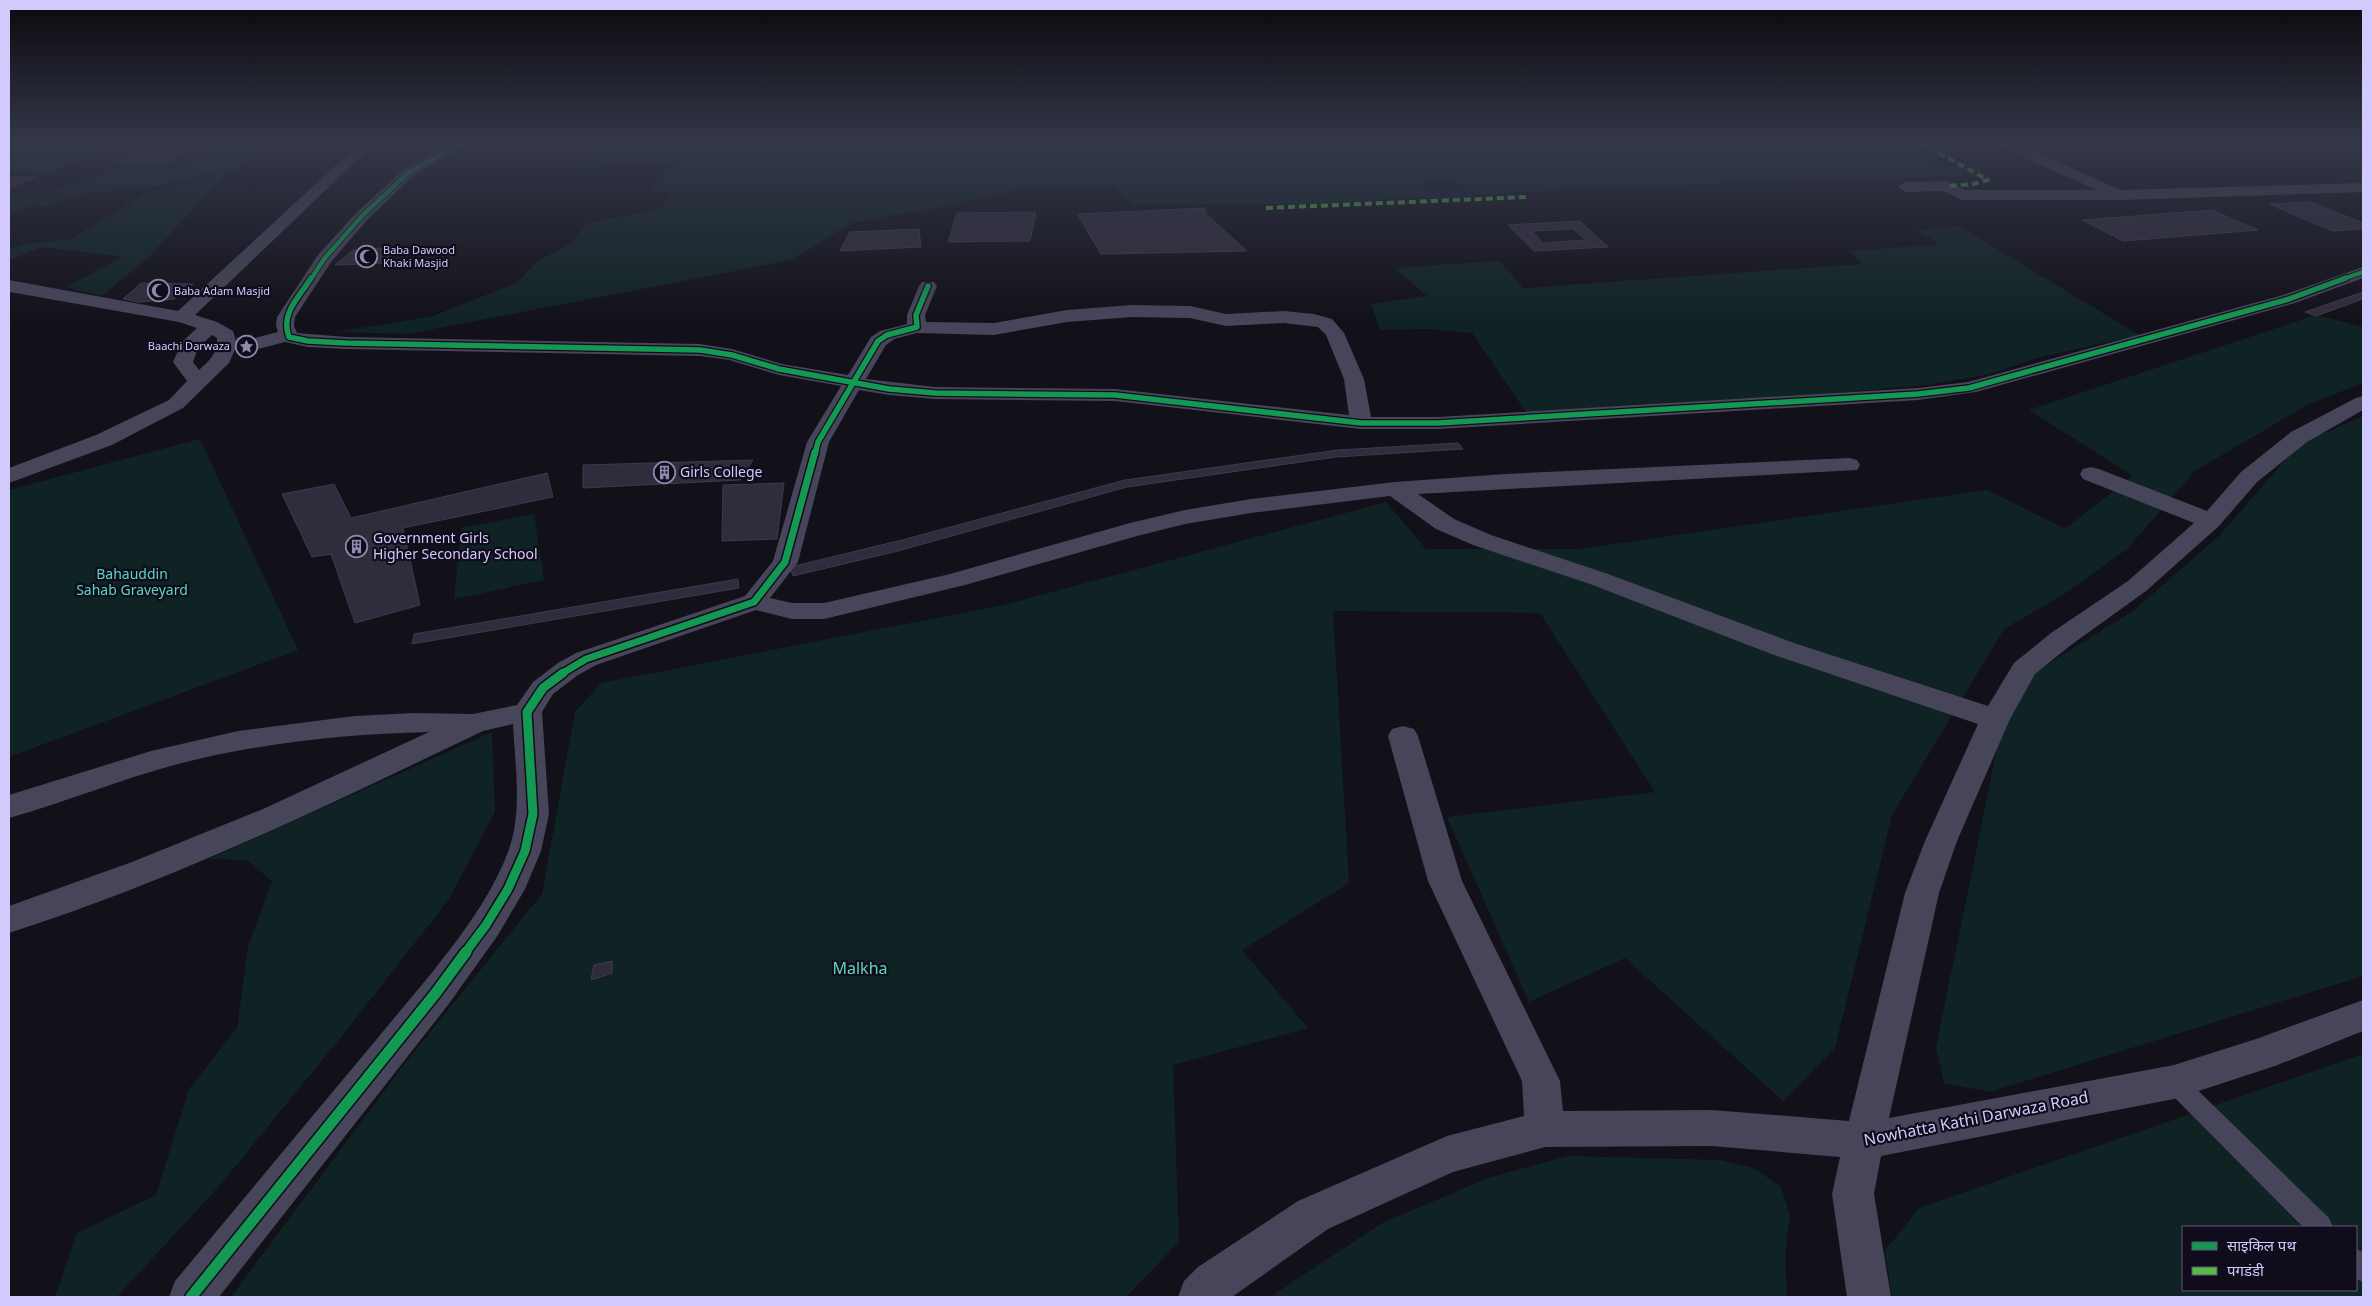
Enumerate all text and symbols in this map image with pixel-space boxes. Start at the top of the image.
place label: Baba Dawood Khaki Masjid [383,242,455,270]
mosque icon: Baba Dawood Khaki Masjid [355,244,379,268]
mosque icon: Baba Adam Masjid [146,279,170,303]
place label: Baba Adam Masjid [174,283,270,298]
place icon: Baachi Darwaza [234,334,258,358]
place label: Baachi Darwaza [148,338,230,353]
building icon: Girls College [652,460,676,484]
place label: Girls College [680,462,763,481]
place label: Government Girls Higher Secondary School [373,528,538,563]
building icon: Government Girls Higher Secondary School [345,534,369,558]
park label: Bahauddin Sahab Graveyard [76,564,188,599]
park label: Malkha [832,957,888,979]
street label: Nowhatta Kathi Darwaza Road [1862,1085,2090,1151]
legend [2182,1226,2357,1291]
text: साइकिल पथ [2227,1235,2296,1255]
text: पगडंडी [2227,1260,2265,1280]

